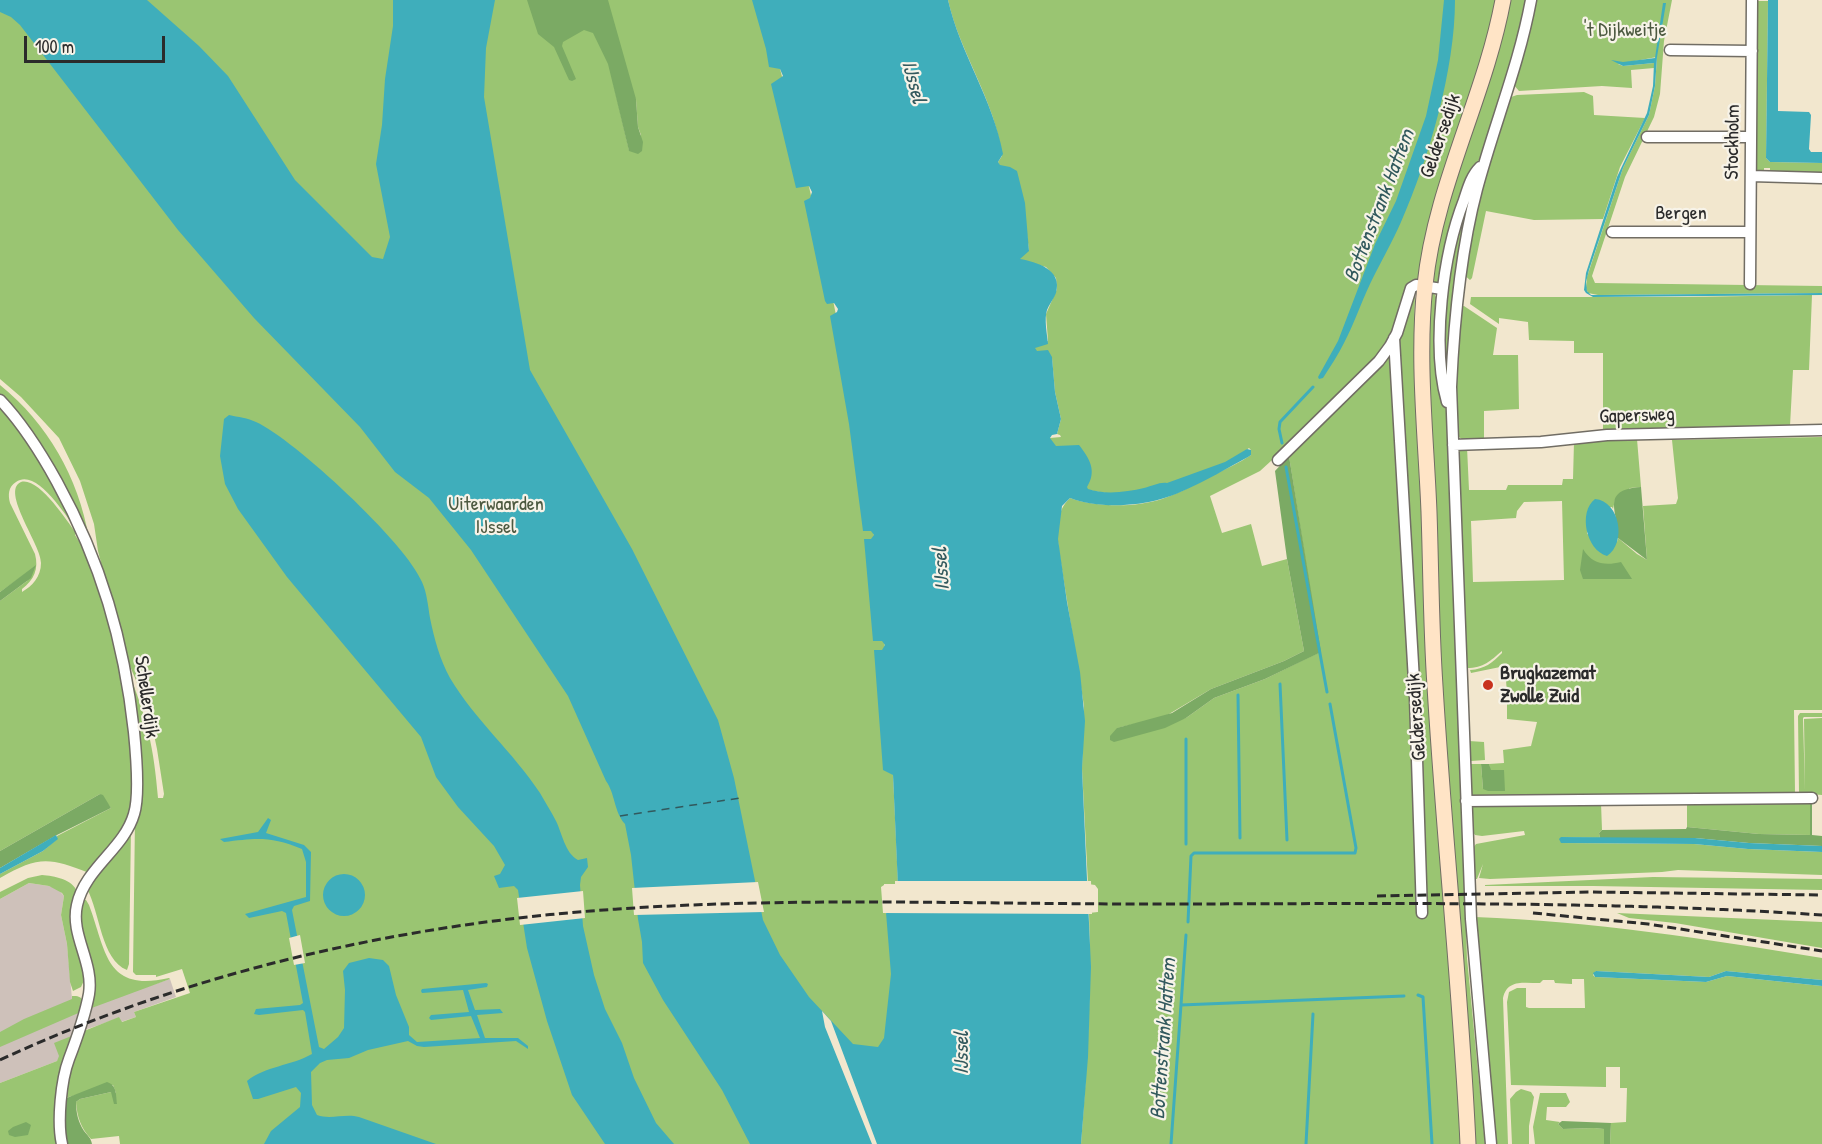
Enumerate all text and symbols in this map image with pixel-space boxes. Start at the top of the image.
park label: 't Dijkweitje [1584,19,1666,43]
scale bar [27,24,168,62]
text: 100 m [35,34,74,59]
water label: IJssel [895,58,931,106]
street label: Geldersedijk [1415,91,1467,181]
street label: Stockholm [1720,104,1746,180]
water label: Bottenstrank Hattem [1339,126,1421,286]
street label: Bergen [1655,202,1707,226]
street label: Gapersweg [1599,403,1675,429]
park label: Uiterwaarden IJssel [448,493,544,540]
water label: IJssel [928,547,956,591]
street label: Schellerdijk [128,654,164,740]
place label: Brugkazemat Zwolle Zuid [1500,662,1596,709]
street label: Geldersedijk [1402,673,1432,761]
marker: Brugkazemat Zwolle Zuid [1481,678,1495,692]
water label: Bottenstrank Hattem [1146,958,1182,1120]
water label: IJssel [949,1032,975,1074]

